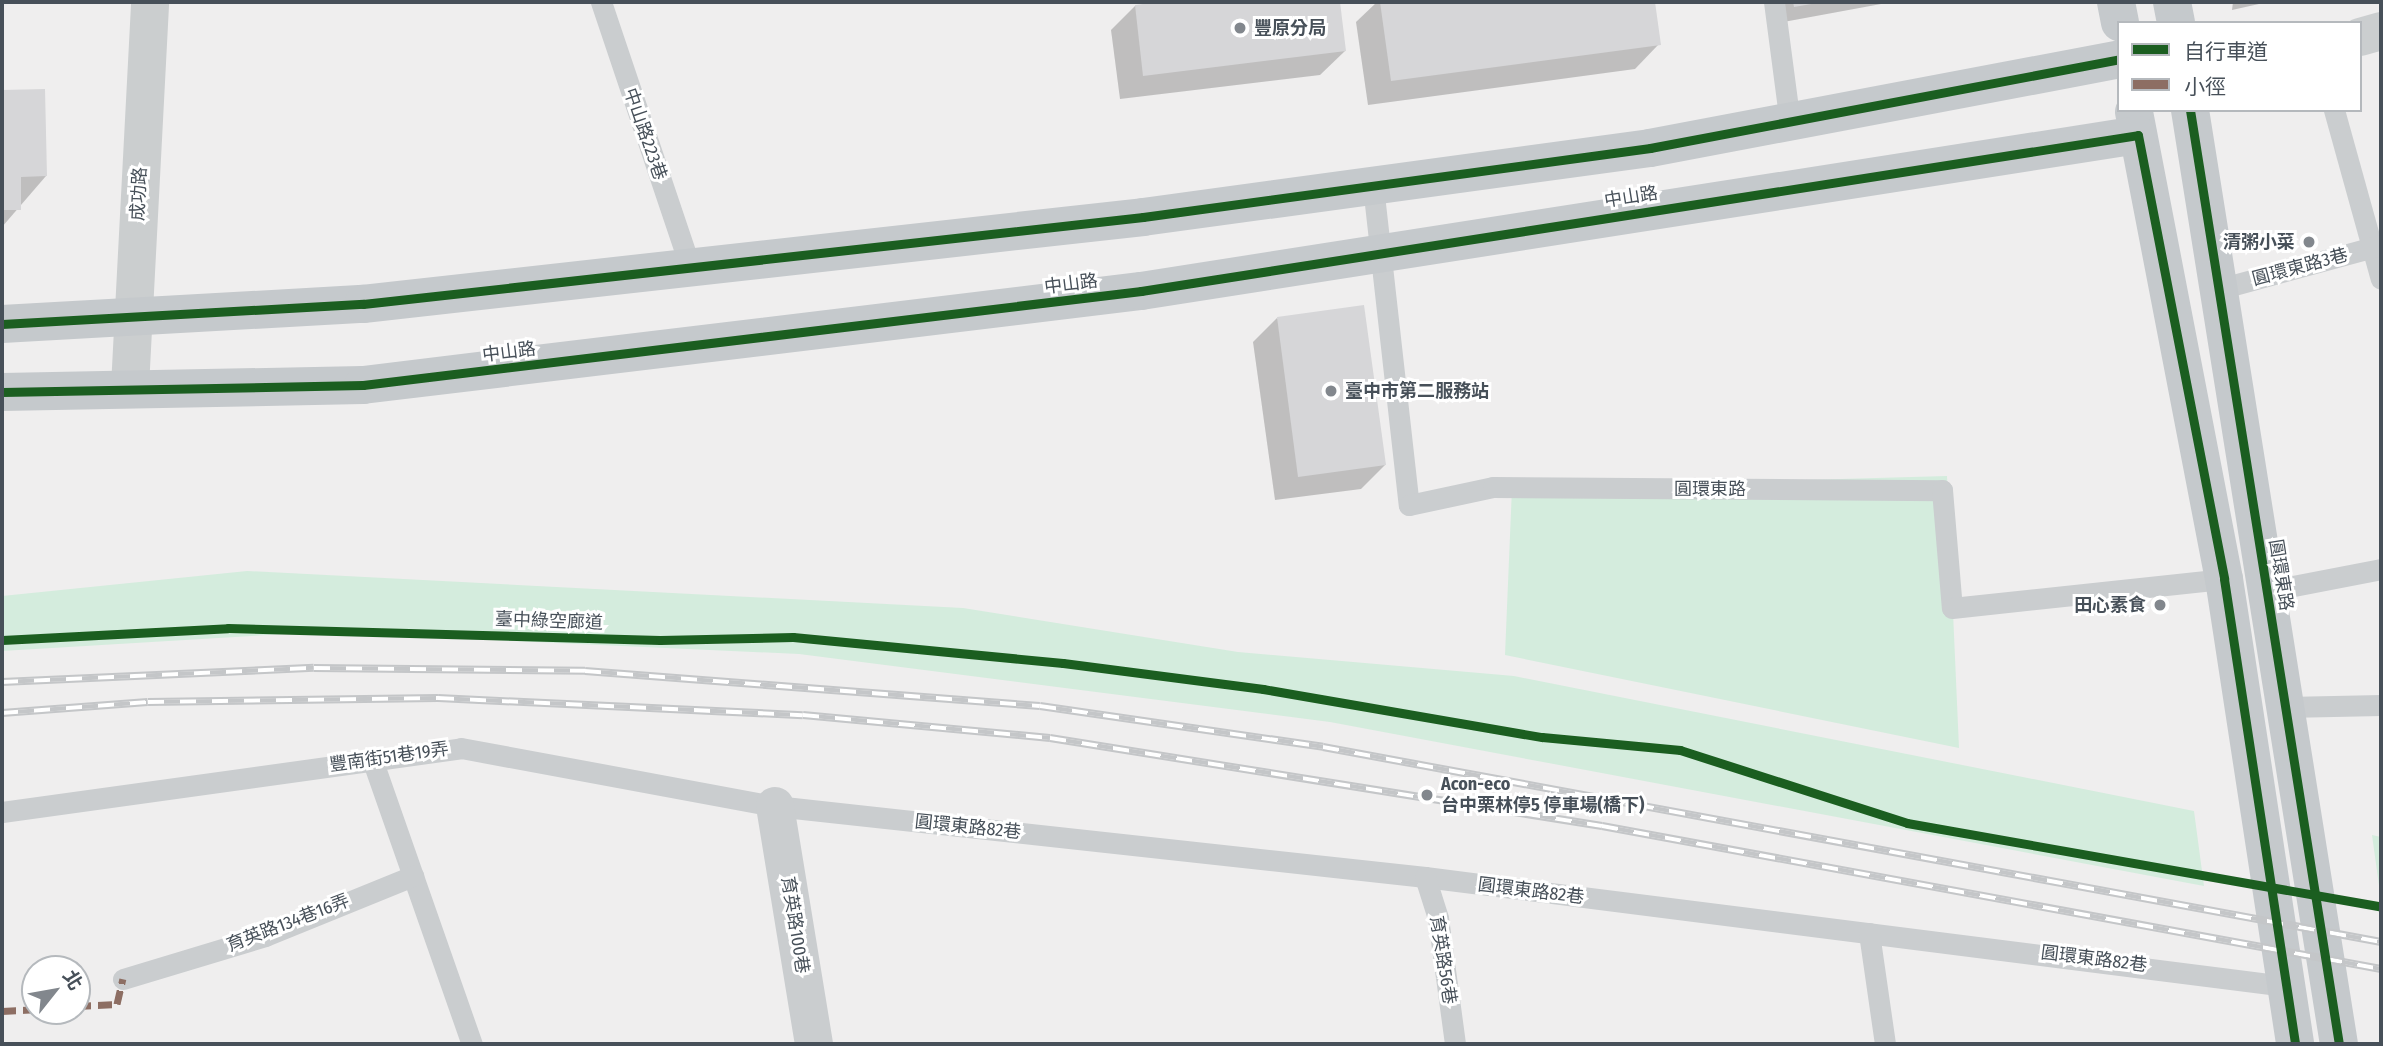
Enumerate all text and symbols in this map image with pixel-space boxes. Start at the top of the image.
place label: 豐原分局 [1254,17,1326,39]
marker: 豐原分局 [1232,20,1248,36]
legend [2117,21,2362,112]
text: 自行車道 [2184,39,2268,65]
text: 小徑 [2184,74,2226,100]
street label: 中山路223巷 [619,85,671,183]
street label: 成功路 [127,166,151,222]
street label: 中山路 [1603,182,1659,212]
place label: 清粥小菜 [2223,231,2295,253]
marker: 清粥小菜 [2301,234,2317,250]
street label: 圓環東路3巷 [2250,244,2350,290]
street label: 中山路 [1043,270,1099,298]
street label: 中山路 [481,338,537,366]
place label: 臺中市第二服務站 [1345,380,1489,402]
marker: 臺中市第二服務站 [1323,383,1339,399]
street label: 圓環東路 [1674,478,1746,500]
street label: 圓環東路 [2265,538,2297,612]
place label: 田心素食 [2074,594,2146,616]
marker: 田心素食 [2152,597,2168,613]
street label: 臺中綠空廊道 [495,608,603,634]
street label: 豐南街51巷19弄 [328,738,450,776]
place label: Acon-eco 台中栗林停5 停車場(橋下) [1441,774,1644,816]
marker: Acon-eco 台中栗林停5 停車場(橋下) [1419,787,1435,803]
street label: 圓環東路82巷 [914,811,1022,843]
street label: 圓環東路82巷 [1477,874,1585,908]
street label: 育英路100巷 [777,875,813,975]
street label: 育英路134巷16弄 [224,890,352,956]
street label: 育英路56巷 [1425,914,1461,1006]
street label: 圓環東路82巷 [2040,942,2148,976]
north arrow [21,955,91,1025]
text: 北 [58,966,87,994]

